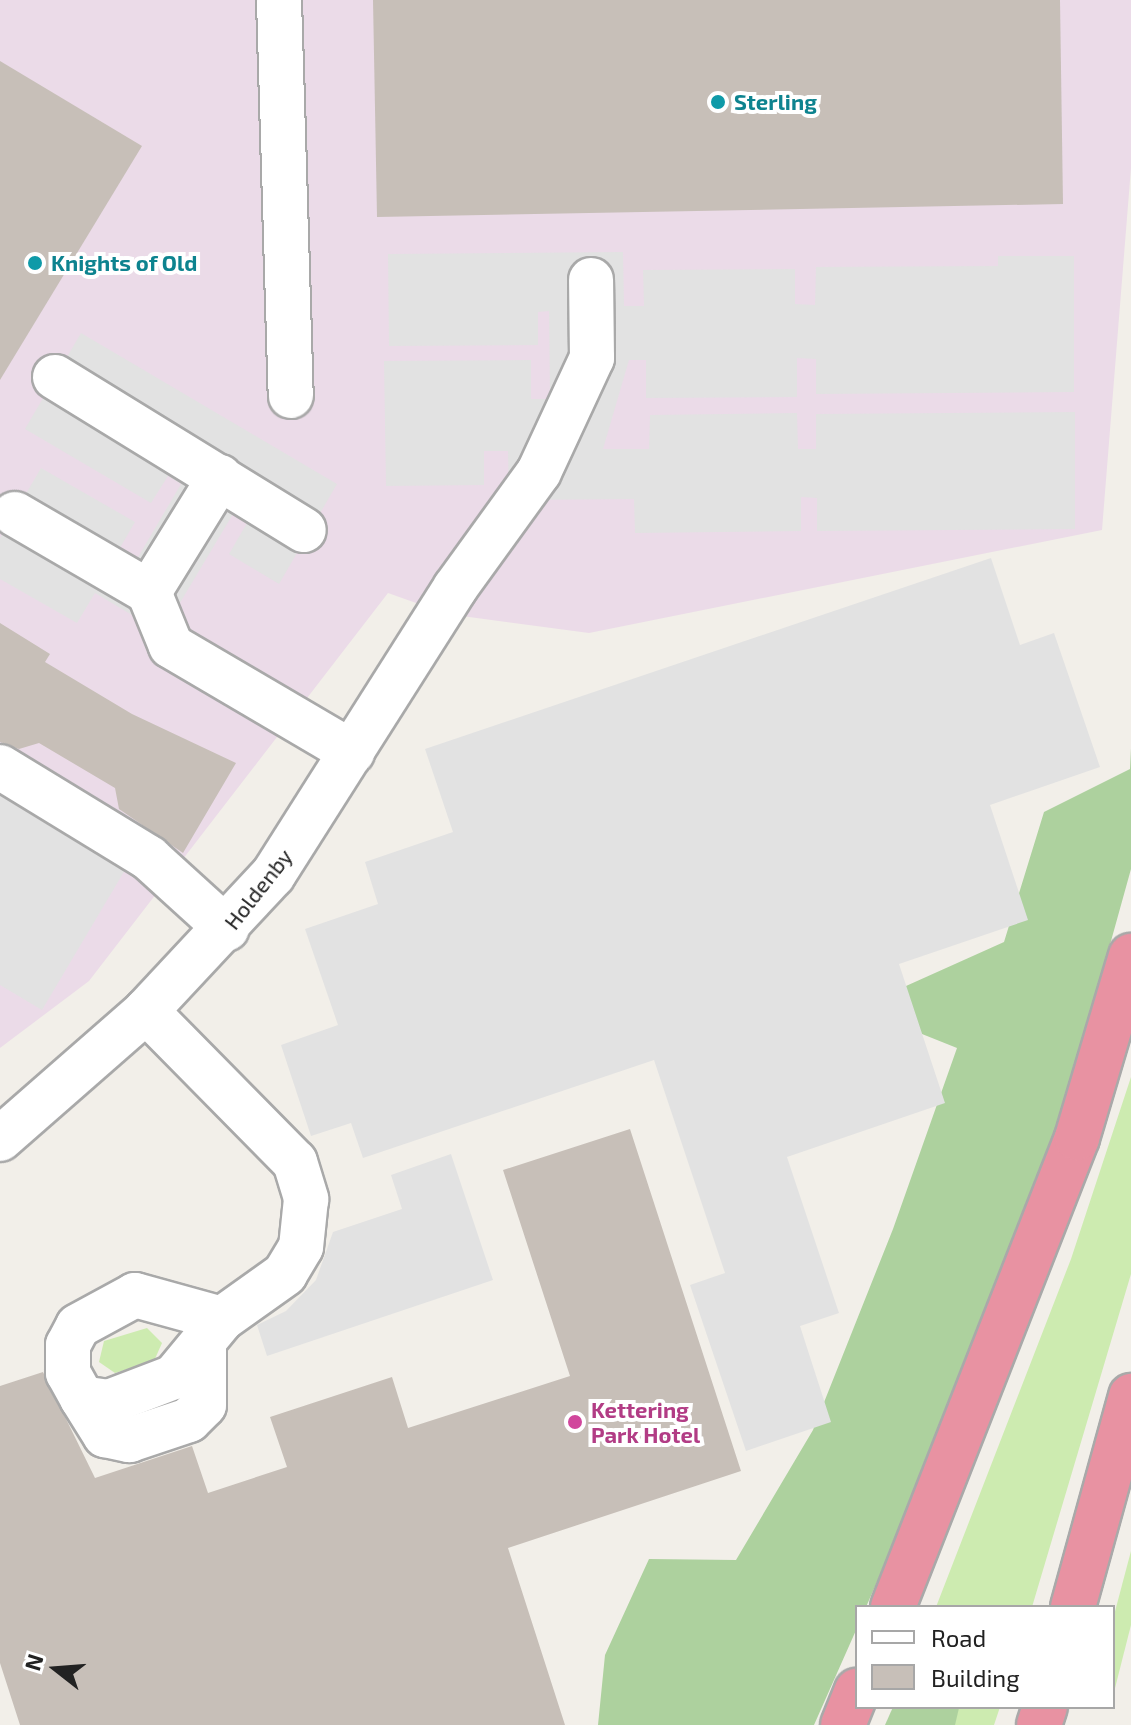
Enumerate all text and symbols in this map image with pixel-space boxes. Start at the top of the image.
place label: Sterling [734,89,817,115]
marker: Sterling [709,93,727,111]
place label: Knights of Old [51,250,198,276]
marker: Knights of Old [26,254,44,272]
street label: Holdenby [218,843,298,935]
place label: Kettering Park Hotel [591,1396,700,1448]
marker: Kettering Park Hotel [566,1413,584,1431]
legend [855,1605,1115,1709]
text: Road [931,1623,986,1652]
north arrow [16,1629,96,1709]
text: N [18,1651,48,1673]
text: Building [931,1663,1020,1692]

